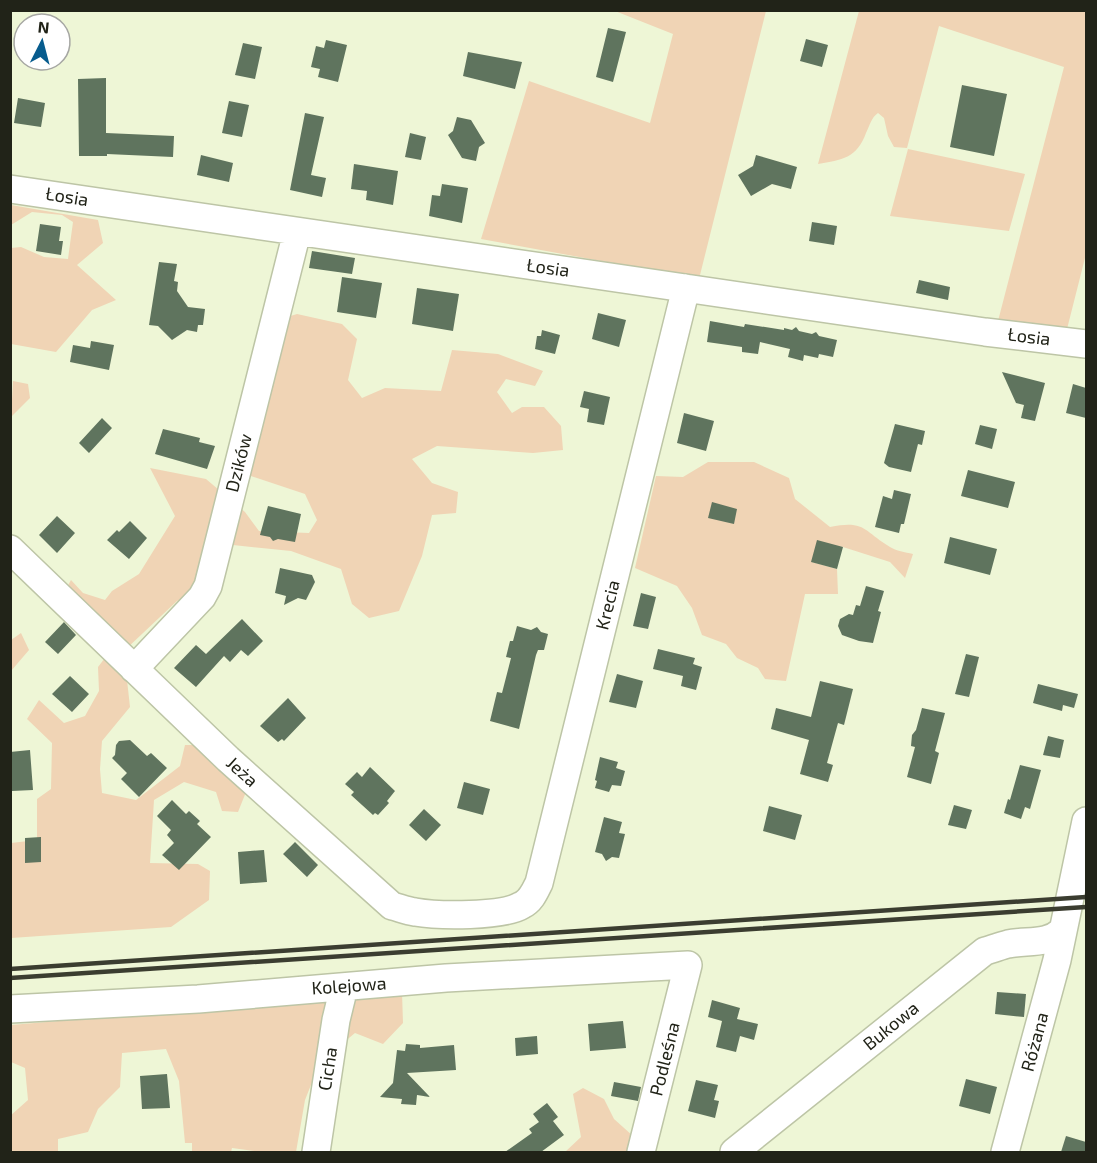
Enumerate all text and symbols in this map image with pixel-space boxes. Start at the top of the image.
north arrow [12,12,72,72]
text: N [37,17,50,37]
street label: Łosia [44,182,90,210]
street label: Łosia [525,253,571,281]
street label: Łosia [1006,322,1052,350]
street label: Dzików [220,431,256,494]
street label: Krecia [590,578,624,632]
street label: Jeża [222,751,263,791]
street label: Kolejowa [311,971,387,999]
street label: Bukowa [858,996,923,1054]
street label: Różana [1016,1010,1053,1074]
street label: Podleśna [644,1019,684,1098]
street label: Cicha [313,1045,341,1092]

